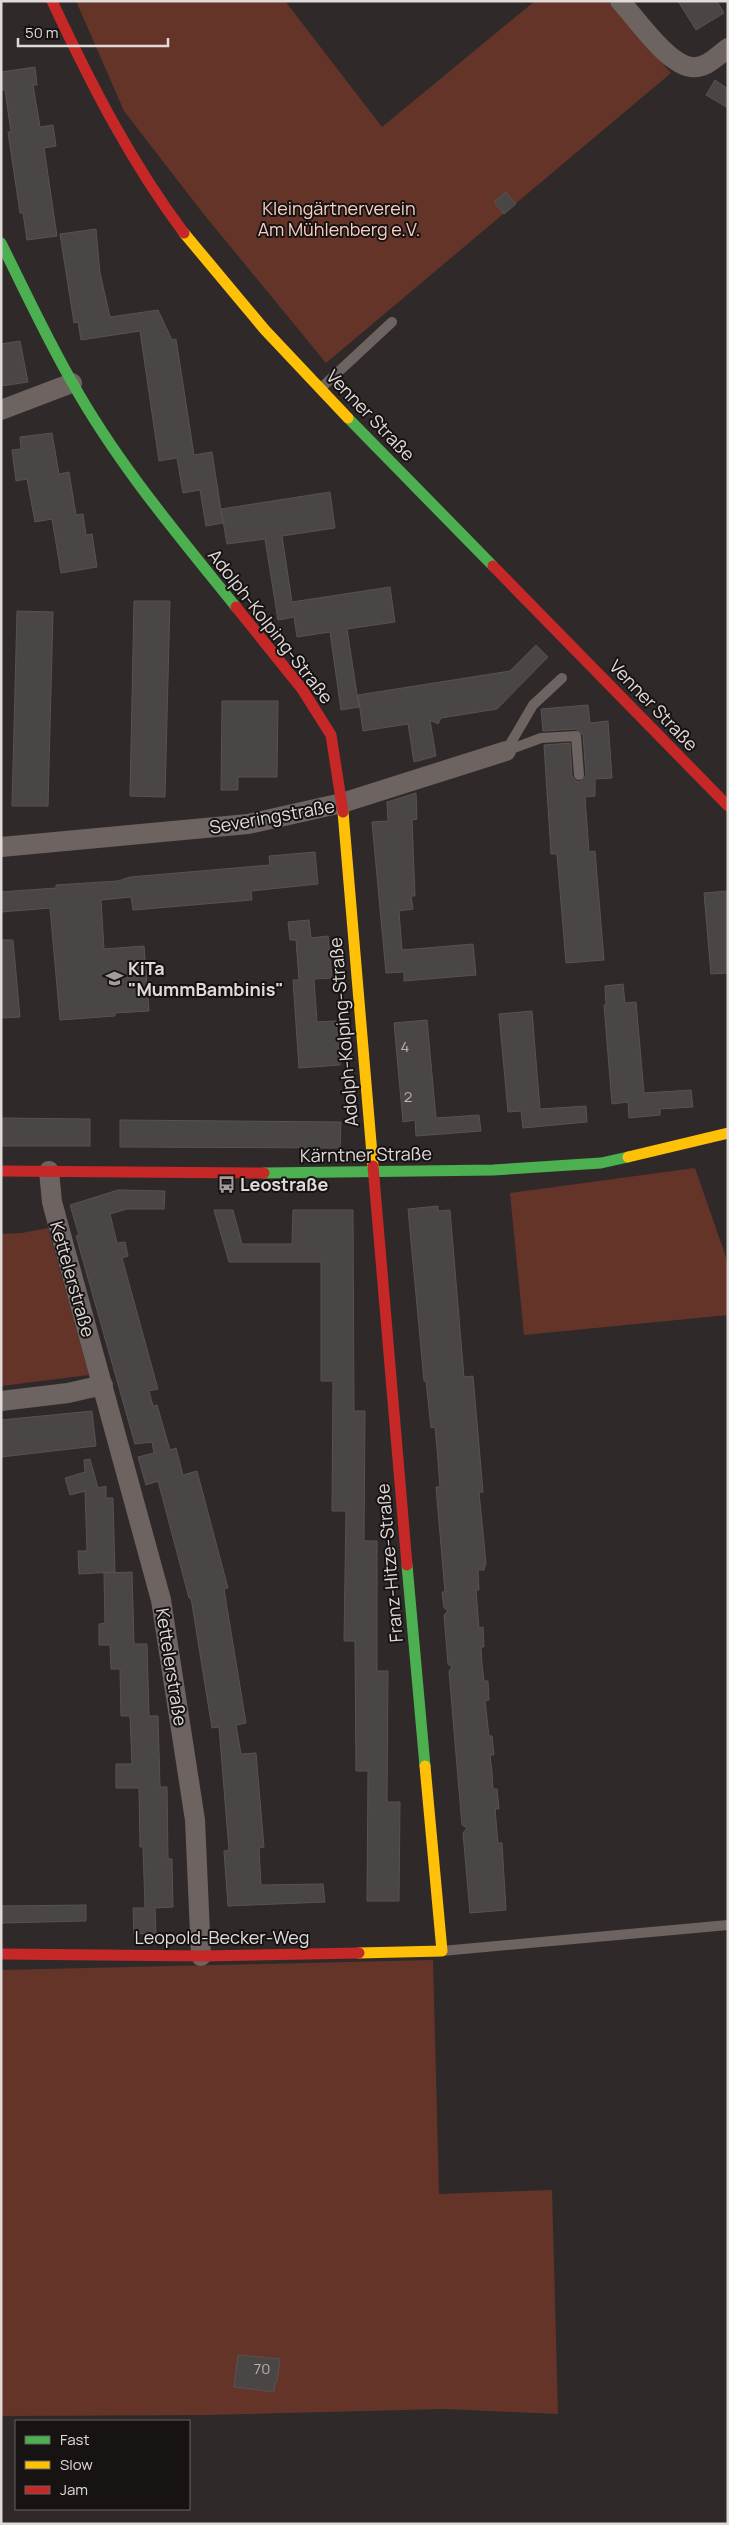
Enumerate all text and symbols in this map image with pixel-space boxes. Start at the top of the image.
scale bar [18,15,168,47]
text: 50 m [25,22,59,43]
park label: Kleingärtnerverein Am Mühlenberg e.V. [258,196,420,241]
street label: Venner Straße [321,364,421,466]
street label: Adolph-Kolping-Straße [203,544,339,708]
street label: Venner Straße [604,654,704,756]
street label: Severingstraße [208,793,336,839]
street label: Adolph-Kolping-Straße [323,936,363,1128]
place label: KiTa "MummBambinis" [128,956,284,1001]
school or university icon: KiTa "MummBambinis" [104,968,124,988]
house number: 4 [401,1036,410,1057]
house number: 2 [404,1086,412,1107]
street label: Kärntner Straße [300,1141,432,1167]
place label: Leostraße [240,1172,329,1196]
bus stop icon: Leostraße [216,1174,236,1194]
street label: Kettelerstraße [45,1218,101,1340]
street label: Franz-Hitze-Straße [370,1483,408,1643]
street label: Kettelerstraße [151,1606,193,1728]
street label: Leopold-Becker-Weg [134,1925,310,1949]
house number: 70 [254,2358,270,2379]
legend [15,2420,190,2510]
text: Fast [60,2429,89,2450]
text: Slow [60,2454,93,2475]
text: Jam [60,2479,88,2500]

